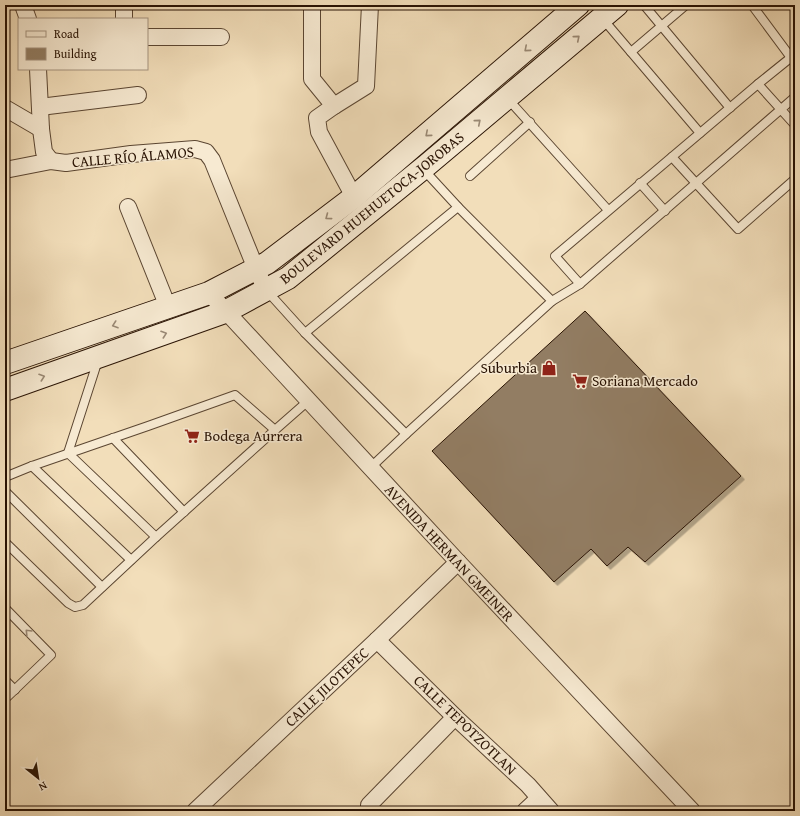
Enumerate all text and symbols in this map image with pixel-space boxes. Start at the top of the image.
legend [18,18,148,70]
text: Road [54,25,80,42]
one-way arrow [573,36,580,43]
one-way arrow [524,44,531,51]
text: Building [54,45,97,62]
one-way arrow [473,119,480,126]
street label: BOULEVARD HUEHUETOCA-JOROBAS [275,127,468,289]
one-way arrow [426,129,433,136]
street label: CALLE RÍO ÁLAMOS [71,141,195,172]
one-way arrow [326,212,333,219]
one-way arrow [111,321,118,329]
one-way arrow [161,330,168,338]
place label: Suburbia [480,357,537,378]
shop icon: Suburbia [540,359,558,377]
place label: Soriana Mercado [592,370,698,391]
supermarket icon: Soriana Mercado [571,372,589,390]
one-way arrow [38,373,45,382]
place label: Bodega Aurrera [204,425,303,446]
supermarket icon: Bodega Aurrera [183,427,201,445]
street label: AVENIDA HERMAN GMEINER [380,479,519,626]
one-way arrow [25,629,33,637]
street label: CALLE JILOTEPEC [280,642,373,731]
street label: CALLE TEPOTZOTLAN [409,670,522,779]
north arrow [18,758,58,798]
text: N [35,778,50,796]

